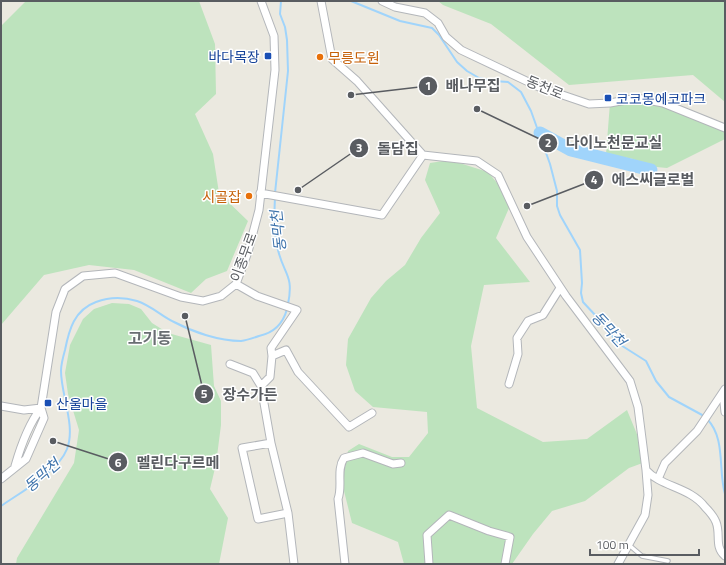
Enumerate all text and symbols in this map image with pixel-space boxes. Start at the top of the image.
place label: 바다목장 [208,46,260,67]
place label: 무릉도원 [328,47,380,68]
marker: 바다목장 [263,51,273,61]
marker: 무릉도원 [315,52,325,62]
street label: 동천로 [523,70,567,104]
callout: 배나무집 [418,72,509,99]
text: 배나무집 [445,74,501,97]
text: 1 [425,76,431,95]
place label: 코코몽에코파크 [616,88,706,109]
marker: 코코몽에코파크 [603,93,613,103]
callout: 다이노천문교실 [538,129,670,156]
text: 다이노천문교실 [566,131,662,154]
text: 2 [545,133,551,152]
callout: 돌담집 [349,135,427,162]
text: 돌담집 [377,137,419,160]
text: 3 [356,138,362,157]
callout: 에스씨글로벌 [584,166,702,193]
text: 에스씨글로벌 [612,168,694,191]
text: 4 [591,170,598,189]
place label: 시골잡 [202,186,241,207]
marker: 시골잡 [244,191,254,201]
water label: 동막천 [264,207,292,253]
street label: 이종무로 [224,229,262,285]
water label: 동막천 [586,306,633,354]
district label: 고기동 [128,326,172,350]
callout: 장수가든 [194,381,285,408]
text: 장수가든 [222,383,278,406]
text: 5 [201,384,208,403]
place label: 산울마을 [56,393,108,414]
marker: 산울마을 [43,398,53,408]
callout: 멜린다구르메 [108,449,227,476]
water label: 동막천 [19,451,67,497]
text: 멜린다구르메 [137,451,219,474]
text: 6 [115,453,122,472]
scale bar [590,531,699,557]
text: 100 m [596,535,629,554]

